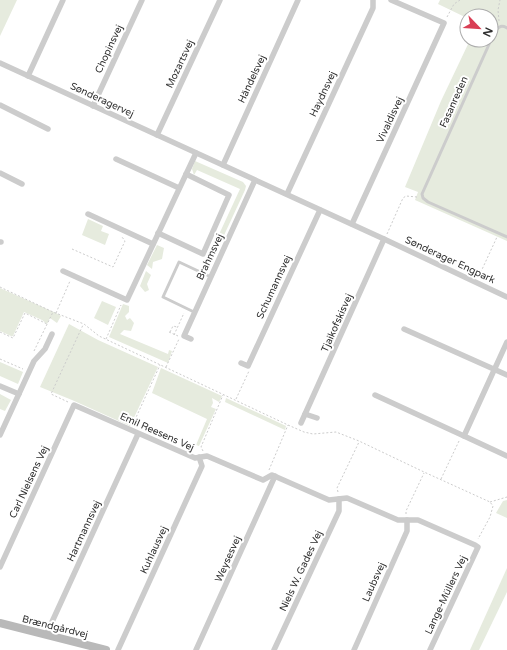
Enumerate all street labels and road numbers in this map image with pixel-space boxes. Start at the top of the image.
street label: Chopinsvej [93,23,125,75]
street label: Mozartsvej [164,38,196,90]
street label: Händelsvej [236,53,268,105]
street label: Haydnsvej [307,69,339,119]
street label: Fasanreden [437,75,471,129]
street label: Sønderagervej [68,80,136,120]
street label: Vivaldisvej [374,95,406,145]
street label: Brahmsvej [194,232,226,282]
street label: Sønderager Engpark [403,234,497,286]
street label: Schumannsvej [254,253,294,321]
street label: Tjaikofskisvej [319,292,355,354]
street label: Emil Reesens Vej [118,410,196,454]
street label: Carl Nielsens Vej [7,444,51,520]
street label: Hartmannsvej [65,499,103,563]
street label: Kuhlausvej [138,524,170,576]
street label: Niels W. Gades Vej [277,529,325,613]
street label: Weysesvej [212,534,244,584]
street label: Lange-Müllers Vej [422,554,470,636]
street label: Laubsvej [360,560,388,604]
street label: Brændgårdvej [21,613,89,641]

